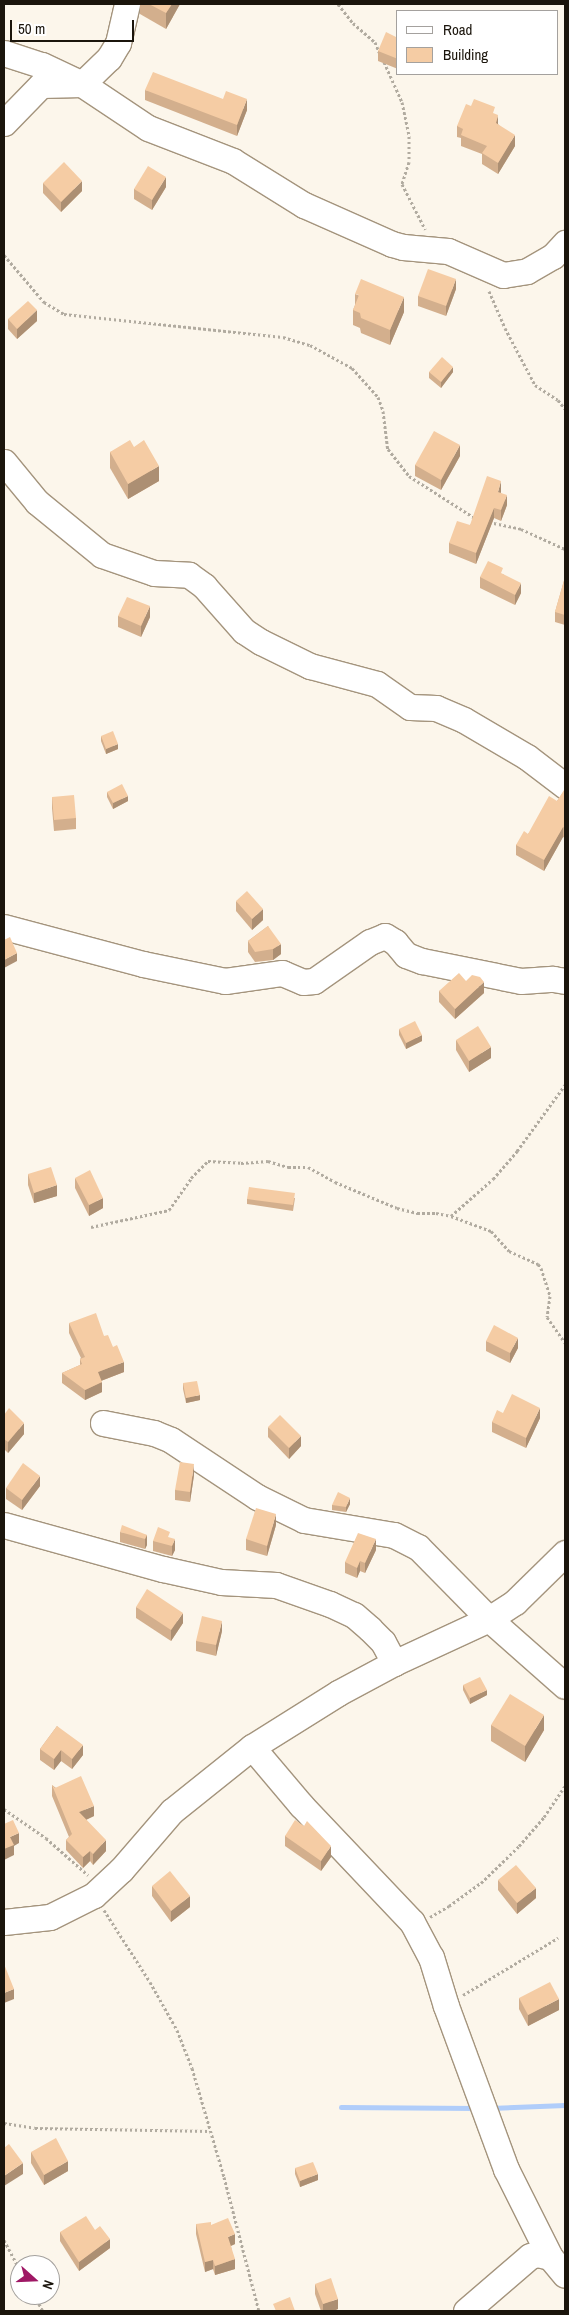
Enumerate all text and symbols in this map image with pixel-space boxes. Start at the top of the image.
scale bar [12,10,136,42]
legend [396,10,559,75]
text: 50 m [18,18,45,39]
text: Road [443,19,472,40]
text: Building [443,44,488,65]
north arrow [10,2255,60,2305]
text: N [38,2278,58,2292]

